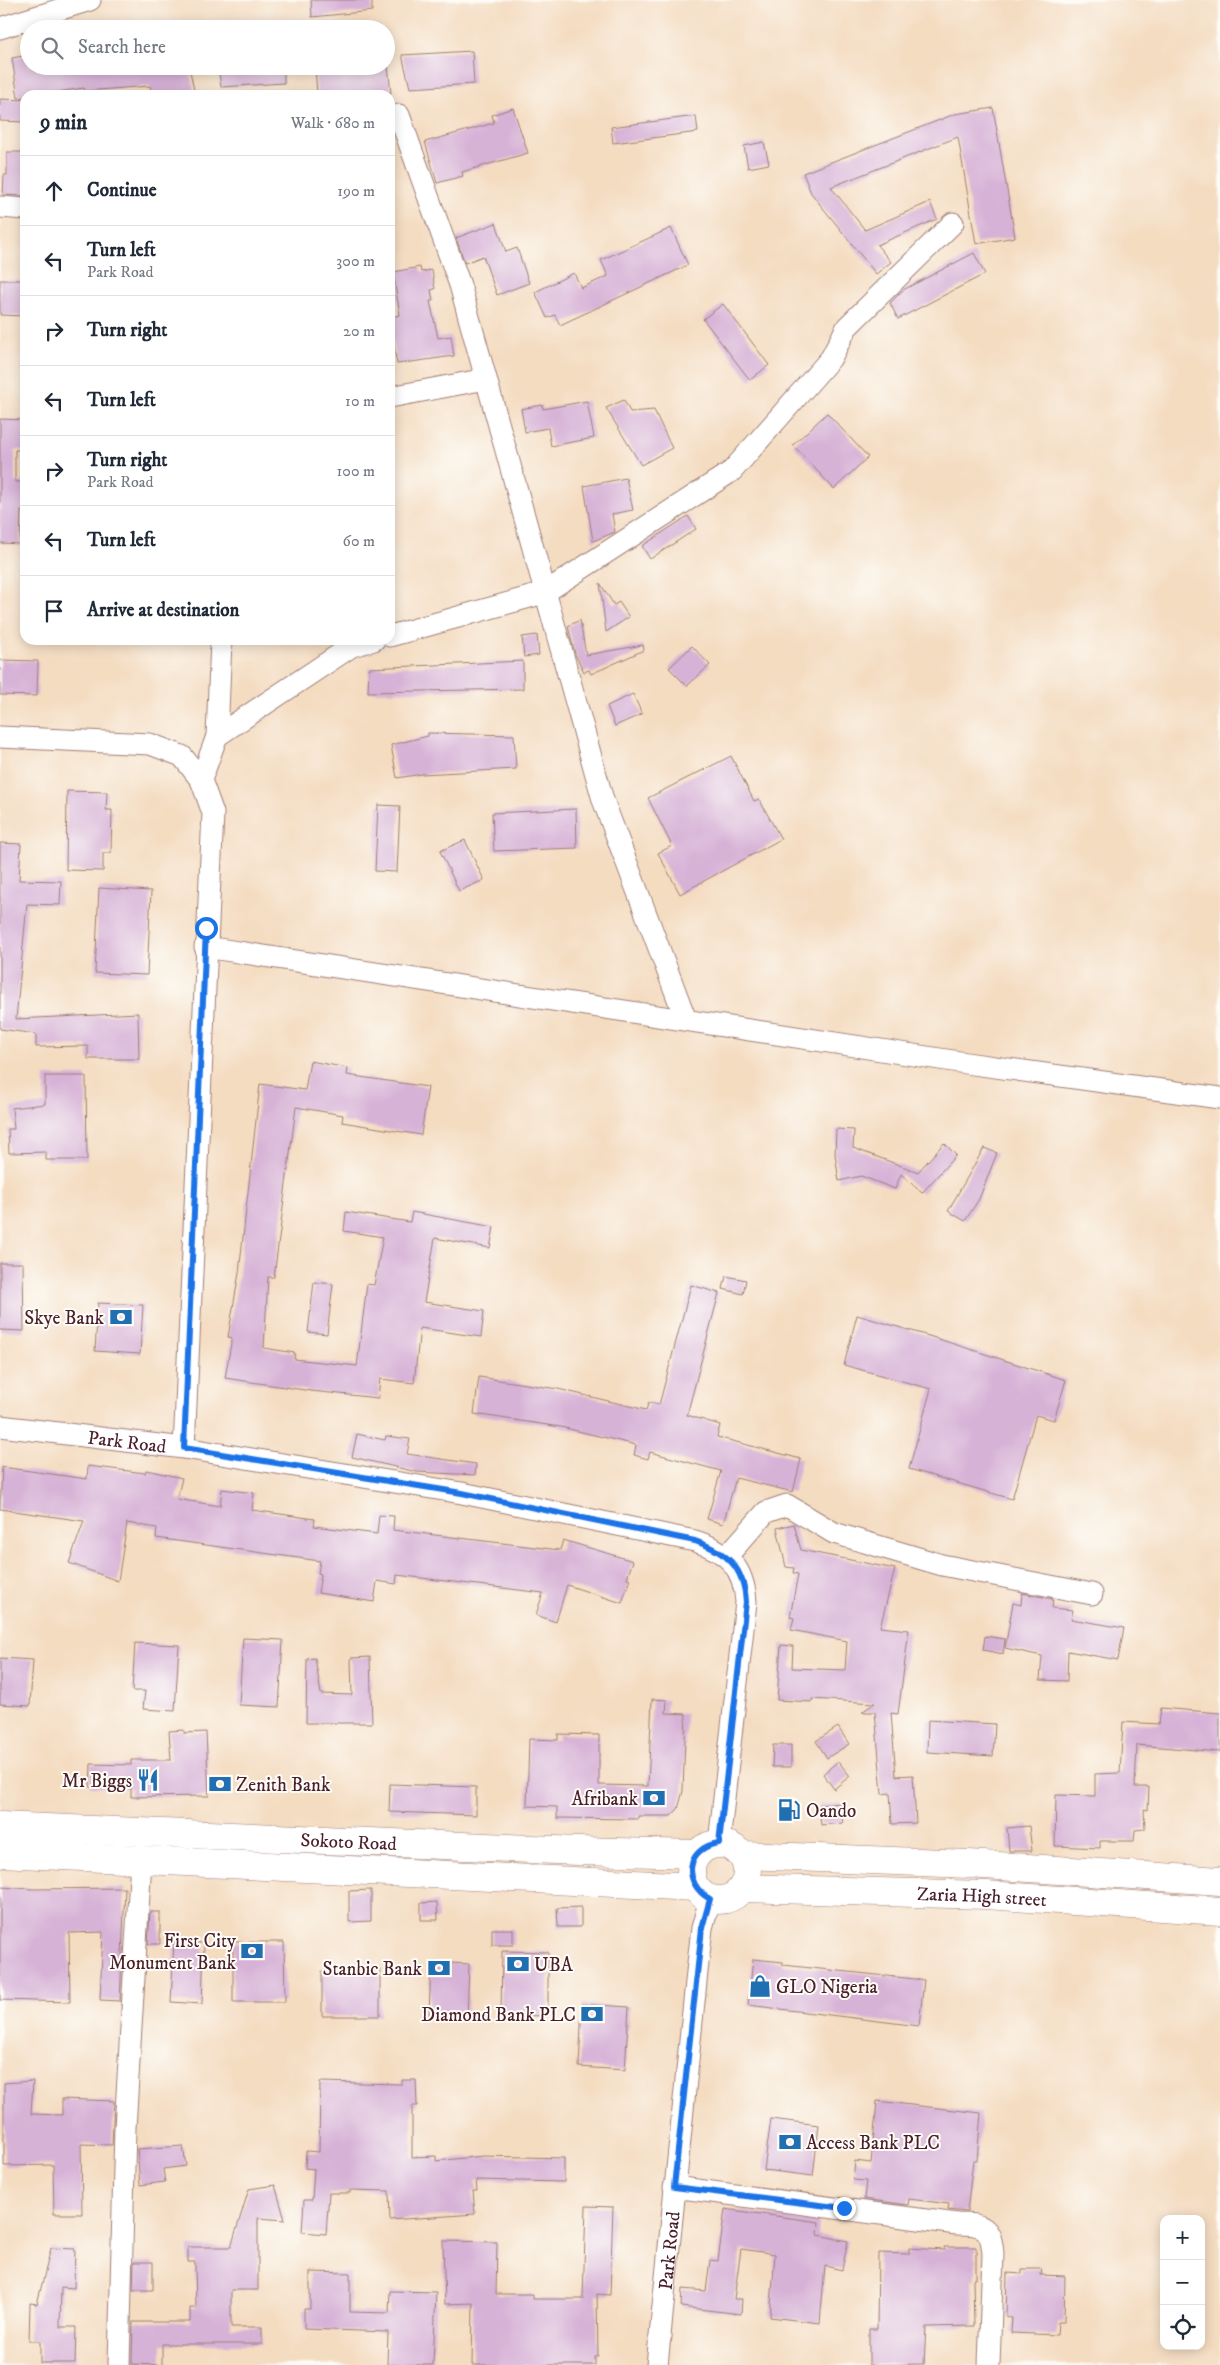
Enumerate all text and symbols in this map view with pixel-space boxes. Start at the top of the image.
search box [20,20,395,75]
icon: search [38,34,66,62]
text: Search here [78,36,166,59]
text: 9 min [40,110,87,136]
text: Walk · 680 m [291,113,375,133]
icon: ahead [40,177,68,205]
text: Continue [87,179,157,202]
text: 190 m [337,181,375,201]
text: Turn left [87,239,156,262]
icon: left [40,247,68,275]
text: 300 m [336,251,375,271]
text: Park Road [87,262,153,282]
icon: right [40,317,68,345]
text: Turn right [87,319,167,342]
text: 20 m [343,321,375,341]
icon: left [40,387,68,415]
text: Turn left [87,389,156,412]
text: 10 m [345,391,375,411]
text: Turn right [87,449,167,472]
icon: right [40,457,68,485]
text: 100 m [337,461,375,481]
text: Park Road [87,472,153,492]
icon: left [40,527,68,555]
text: Turn left [87,529,156,552]
text: 60 m [343,531,375,551]
icon: arrive [40,597,68,625]
text: Arrive at destination [87,599,239,622]
route start [195,917,218,940]
bank icon: Skye Bank [108,1304,134,1330]
place label: Skye Bank [24,1307,105,1330]
street label: Park Road [86,1427,168,1459]
restaurant icon: Mr Biggs [135,1767,161,1793]
place label: Mr Biggs [62,1770,132,1793]
bank icon: Zenith Bank [207,1771,233,1797]
place label: Zenith Bank [236,1774,331,1797]
bank icon: Afribank [641,1785,667,1811]
place label: Afribank [572,1788,639,1811]
fuel station icon: Oando [776,1797,802,1823]
place label: Oando [806,1800,856,1823]
street label: Sokoto Road [300,1829,398,1856]
street label: Zaria High street [917,1883,1047,1912]
place label: First City Monument Bank [109,1930,237,1975]
bank icon: First City Monument Bank [239,1938,265,1964]
bank icon: UBA [505,1951,531,1977]
place label: UBA [534,1954,574,1977]
bank icon: Stanbic Bank [426,1955,452,1981]
place label: Stanbic Bank [322,1958,423,1981]
shop icon: GLO Nigeria [747,1973,773,1999]
place label: GLO Nigeria [776,1976,878,1999]
bank icon: Diamond Bank PLC [579,2001,605,2027]
place label: Diamond Bank PLC [421,2004,576,2027]
bank icon: Access Bank PLC [777,2129,803,2155]
place label: Access Bank PLC [806,2132,940,2155]
route end [833,2197,856,2220]
street label: Park Road [655,2210,686,2291]
map controls [1160,2215,1205,2350]
button: + [1160,2215,1205,2260]
button: − [1160,2260,1205,2305]
button: locate [1160,2305,1205,2350]

